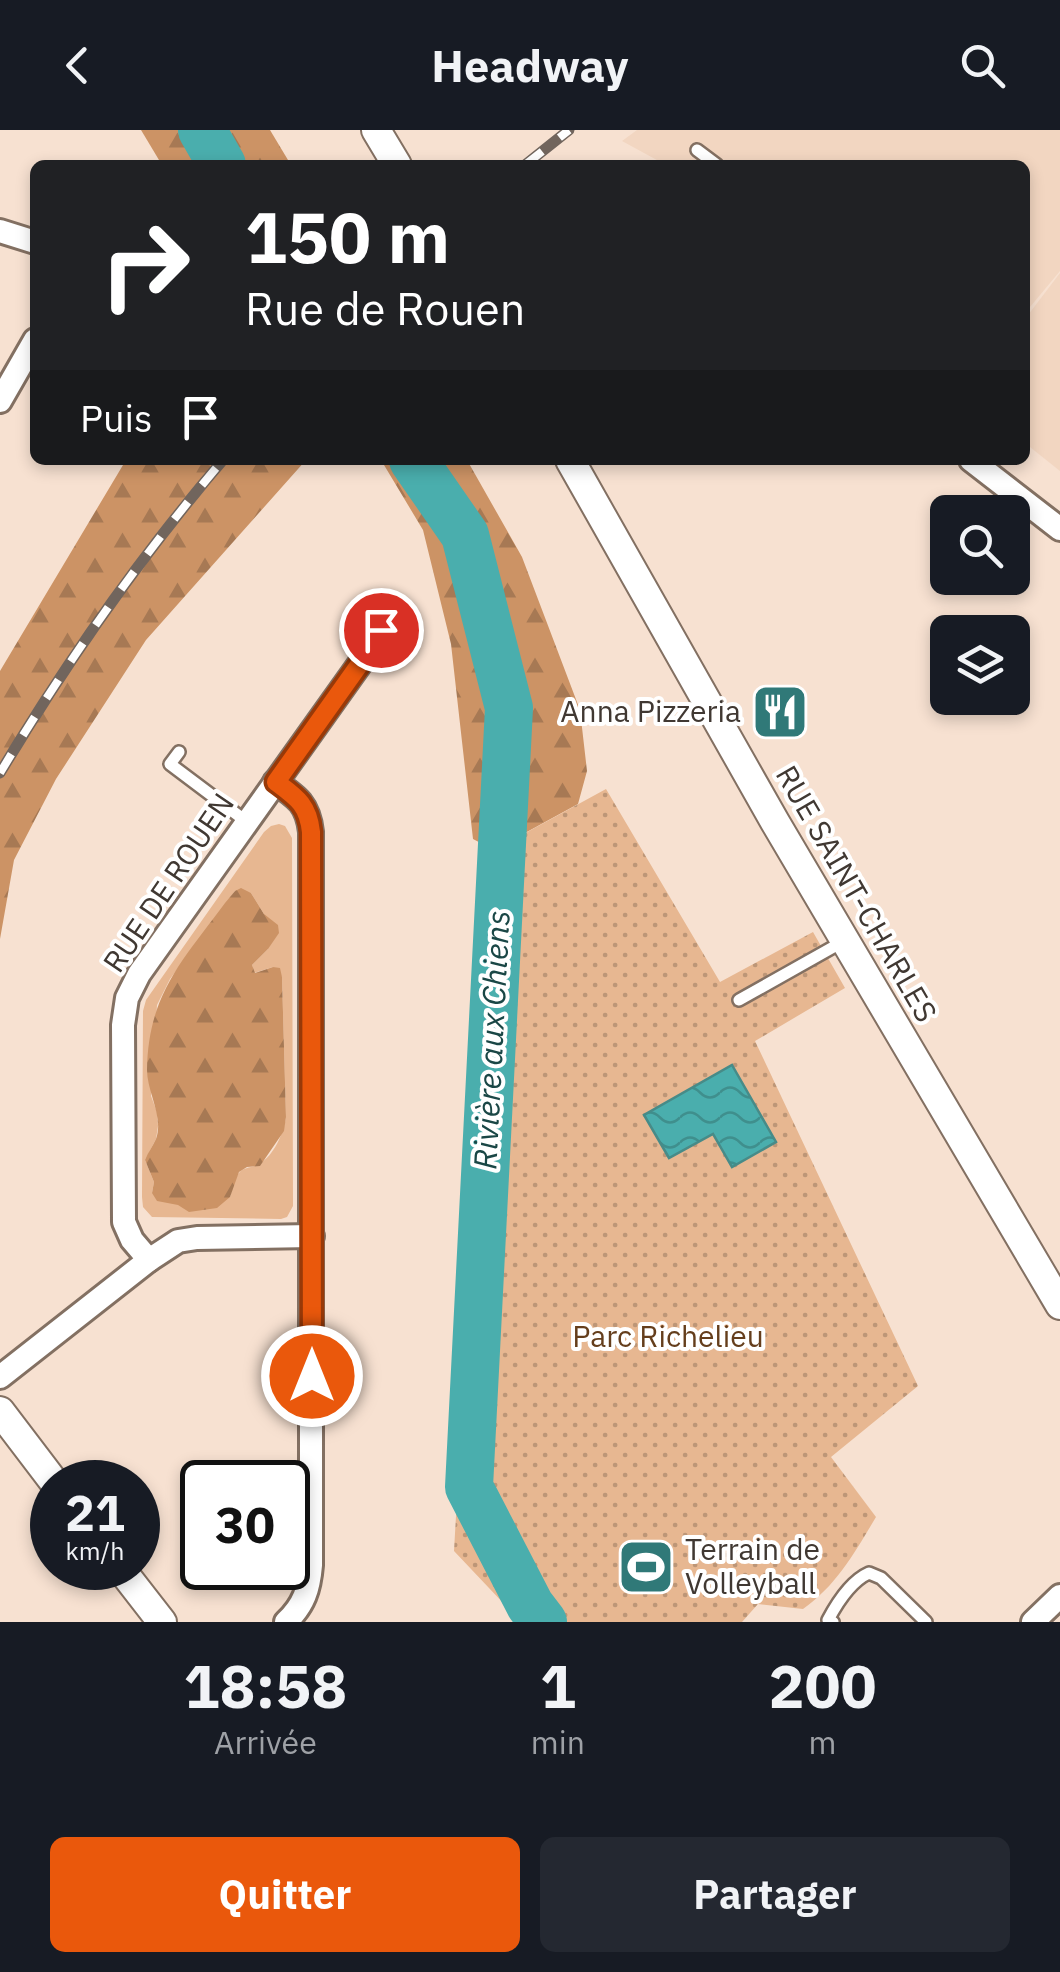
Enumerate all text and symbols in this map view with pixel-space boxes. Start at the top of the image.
text: Headway [431,36,629,94]
icon: back [50,38,105,93]
icon: search [955,38,1010,93]
text: 150 m [245,191,450,282]
icon: right [80,200,210,330]
text: Rue de Rouen [245,279,525,337]
icon: arrive [173,390,228,445]
text: Puis [80,393,153,442]
map controls [930,495,1030,715]
button: search [930,495,1030,595]
pin [339,588,424,673]
icon: arrive [354,603,409,658]
button: layers [930,615,1030,715]
restaurant icon: Anna Pizzeria [750,682,810,742]
place label: Anna Pizzeria [560,691,741,730]
street label: RUE SAINT-CHARLES [768,758,947,1029]
street label: RUE DE ROUEN [94,785,242,979]
water label: Rivière aux Chiens [463,909,519,1171]
park label: Parc Richelieu [572,1316,764,1355]
position arrow [260,1324,364,1428]
speed limit sign: 30 [180,1460,310,1590]
text: 21 [65,1480,125,1545]
place label: Terrain de Volleyball [685,1529,820,1602]
text: km/h [66,1534,124,1567]
sports icon: Terrain de Volleyball [616,1537,676,1597]
text: 18:58 [184,1646,347,1725]
text: 1 [540,1646,576,1725]
text: 200 [768,1646,876,1725]
text: Arrivée [214,1721,317,1763]
text: min [531,1721,585,1763]
text: m [809,1721,836,1763]
button: Quitter [50,1837,520,1952]
button: Partager [540,1837,1010,1952]

